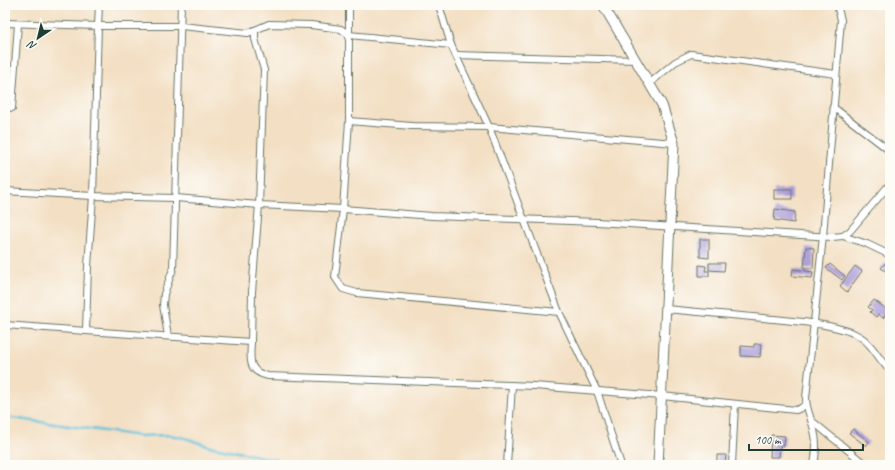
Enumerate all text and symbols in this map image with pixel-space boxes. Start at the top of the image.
north arrow [18,18,58,58]
text: N [24,37,39,54]
scale bar [749,426,863,452]
text: 100 m [755,432,782,448]

